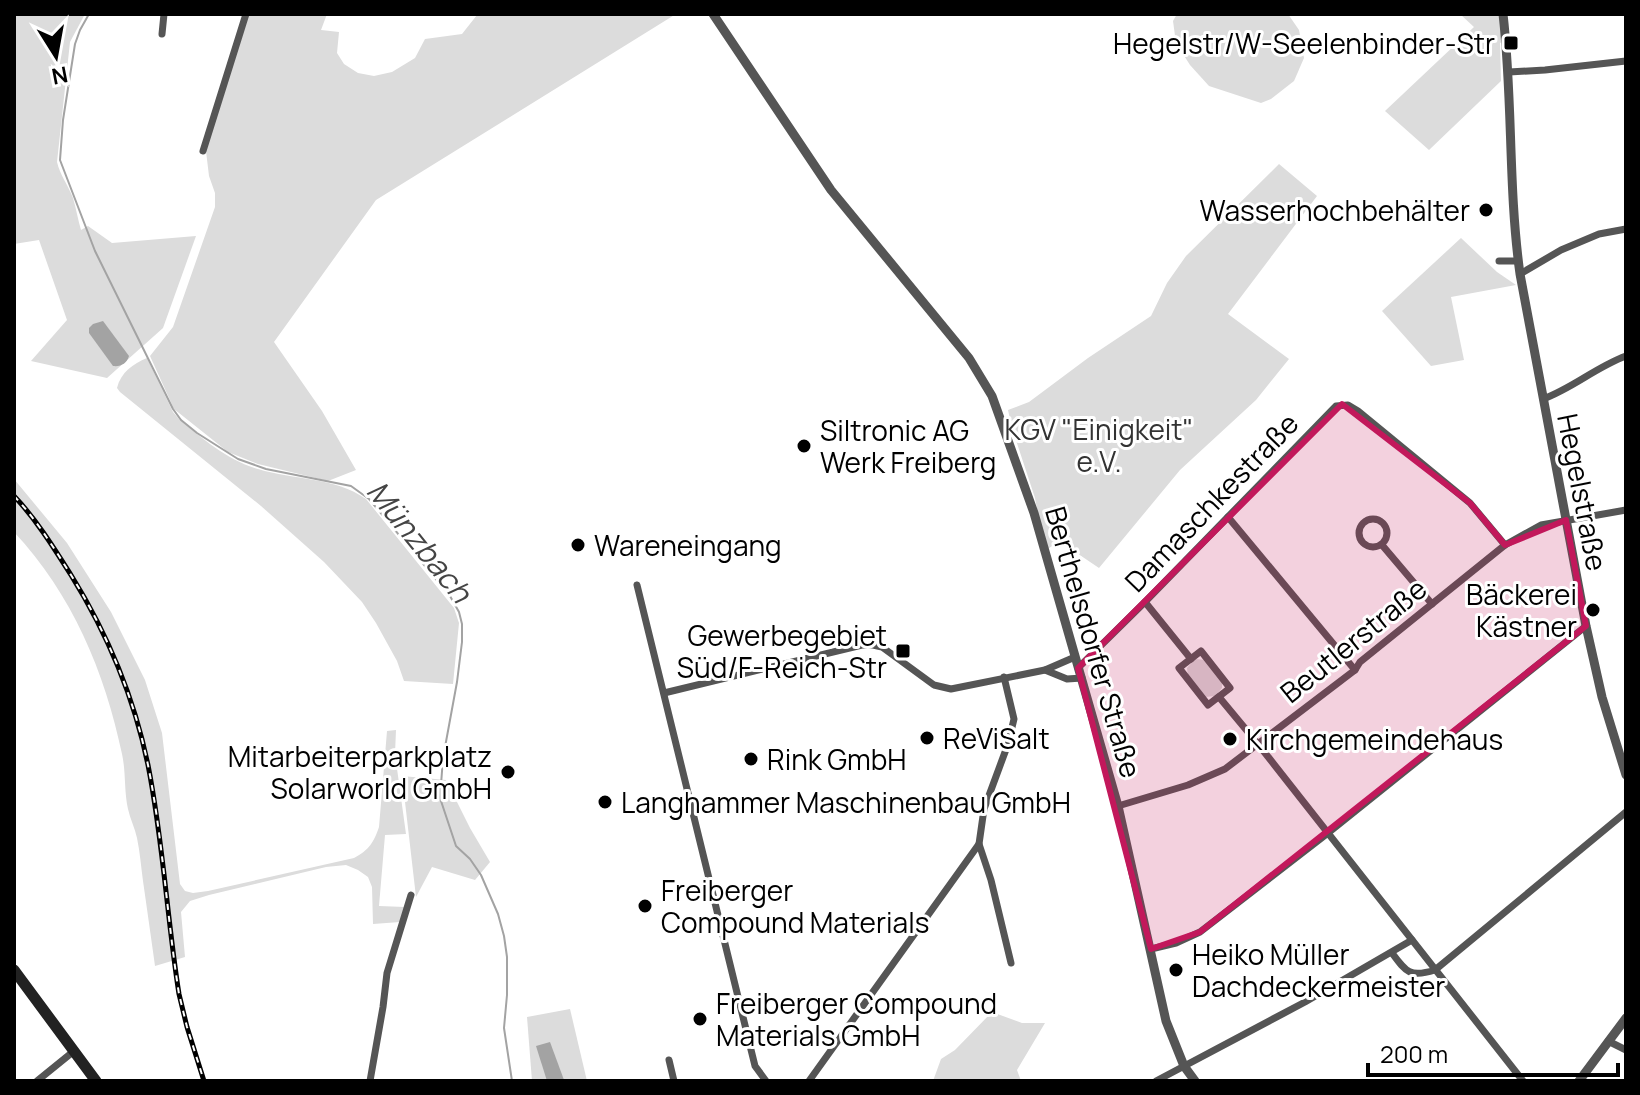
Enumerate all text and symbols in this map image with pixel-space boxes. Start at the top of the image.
north arrow [16,16,96,96]
place label: Hegelstr/W-Seelenbinder-Str [1113,24,1495,62]
marker: Hegelstr/W-Seelenbinder-Str [1502,34,1520,52]
text: N [49,59,70,92]
place label: Wasserhochbehälter [1200,191,1470,229]
marker: Wasserhochbehälter [1477,201,1495,219]
street label: Damaschkestraße [1116,404,1306,600]
park label: KGV "Einigkeit" e.V. [1004,410,1194,480]
street label: Hegelstraße [1549,410,1617,574]
place label: Siltronic AG Werk Freiberg [820,411,996,481]
marker: Siltronic AG Werk Freiberg [795,437,813,455]
water label: Münzbach [358,472,482,611]
street label: Berthelsdorfer Straße [1037,502,1151,782]
place label: Wareneingang [594,526,782,564]
marker: Wareneingang [569,536,587,554]
street label: Beutlerstraße [1272,569,1434,711]
place label: Bäckerei Kästner [1466,575,1577,645]
marker: Bäckerei Kästner [1584,601,1602,619]
place label: Gewerbegebiet Süd/F-Reich-Str [677,616,887,686]
marker: Gewerbegebiet Süd/F-Reich-Str [894,642,912,660]
place label: ReViSalt [943,719,1050,757]
place label: Kirchgemeindehaus [1246,720,1503,758]
marker: ReViSalt [918,729,936,747]
marker: Kirchgemeindehaus [1221,730,1239,748]
place label: Mitarbeiterparkplatz Solarworld GmbH [228,737,492,807]
place label: Rink GmbH [767,740,907,778]
marker: Rink GmbH [742,750,760,768]
marker: Mitarbeiterparkplatz Solarworld GmbH [499,763,517,781]
place label: Langhammer Maschinenbau GmbH [621,783,1071,821]
marker: Langhammer Maschinenbau GmbH [596,793,614,811]
place label: Freiberger Compound Materials [661,871,929,941]
marker: Freiberger Compound Materials [636,897,654,915]
place label: Heiko Müller Dachdeckermeister [1192,935,1445,1005]
marker: Heiko Müller Dachdeckermeister [1167,961,1185,979]
place label: Freiberger Compound Materials GmbH [716,984,997,1054]
marker: Freiberger Compound Materials GmbH [691,1010,709,1028]
scale bar [1368,1027,1618,1077]
text: 200 m [1380,1037,1448,1070]

